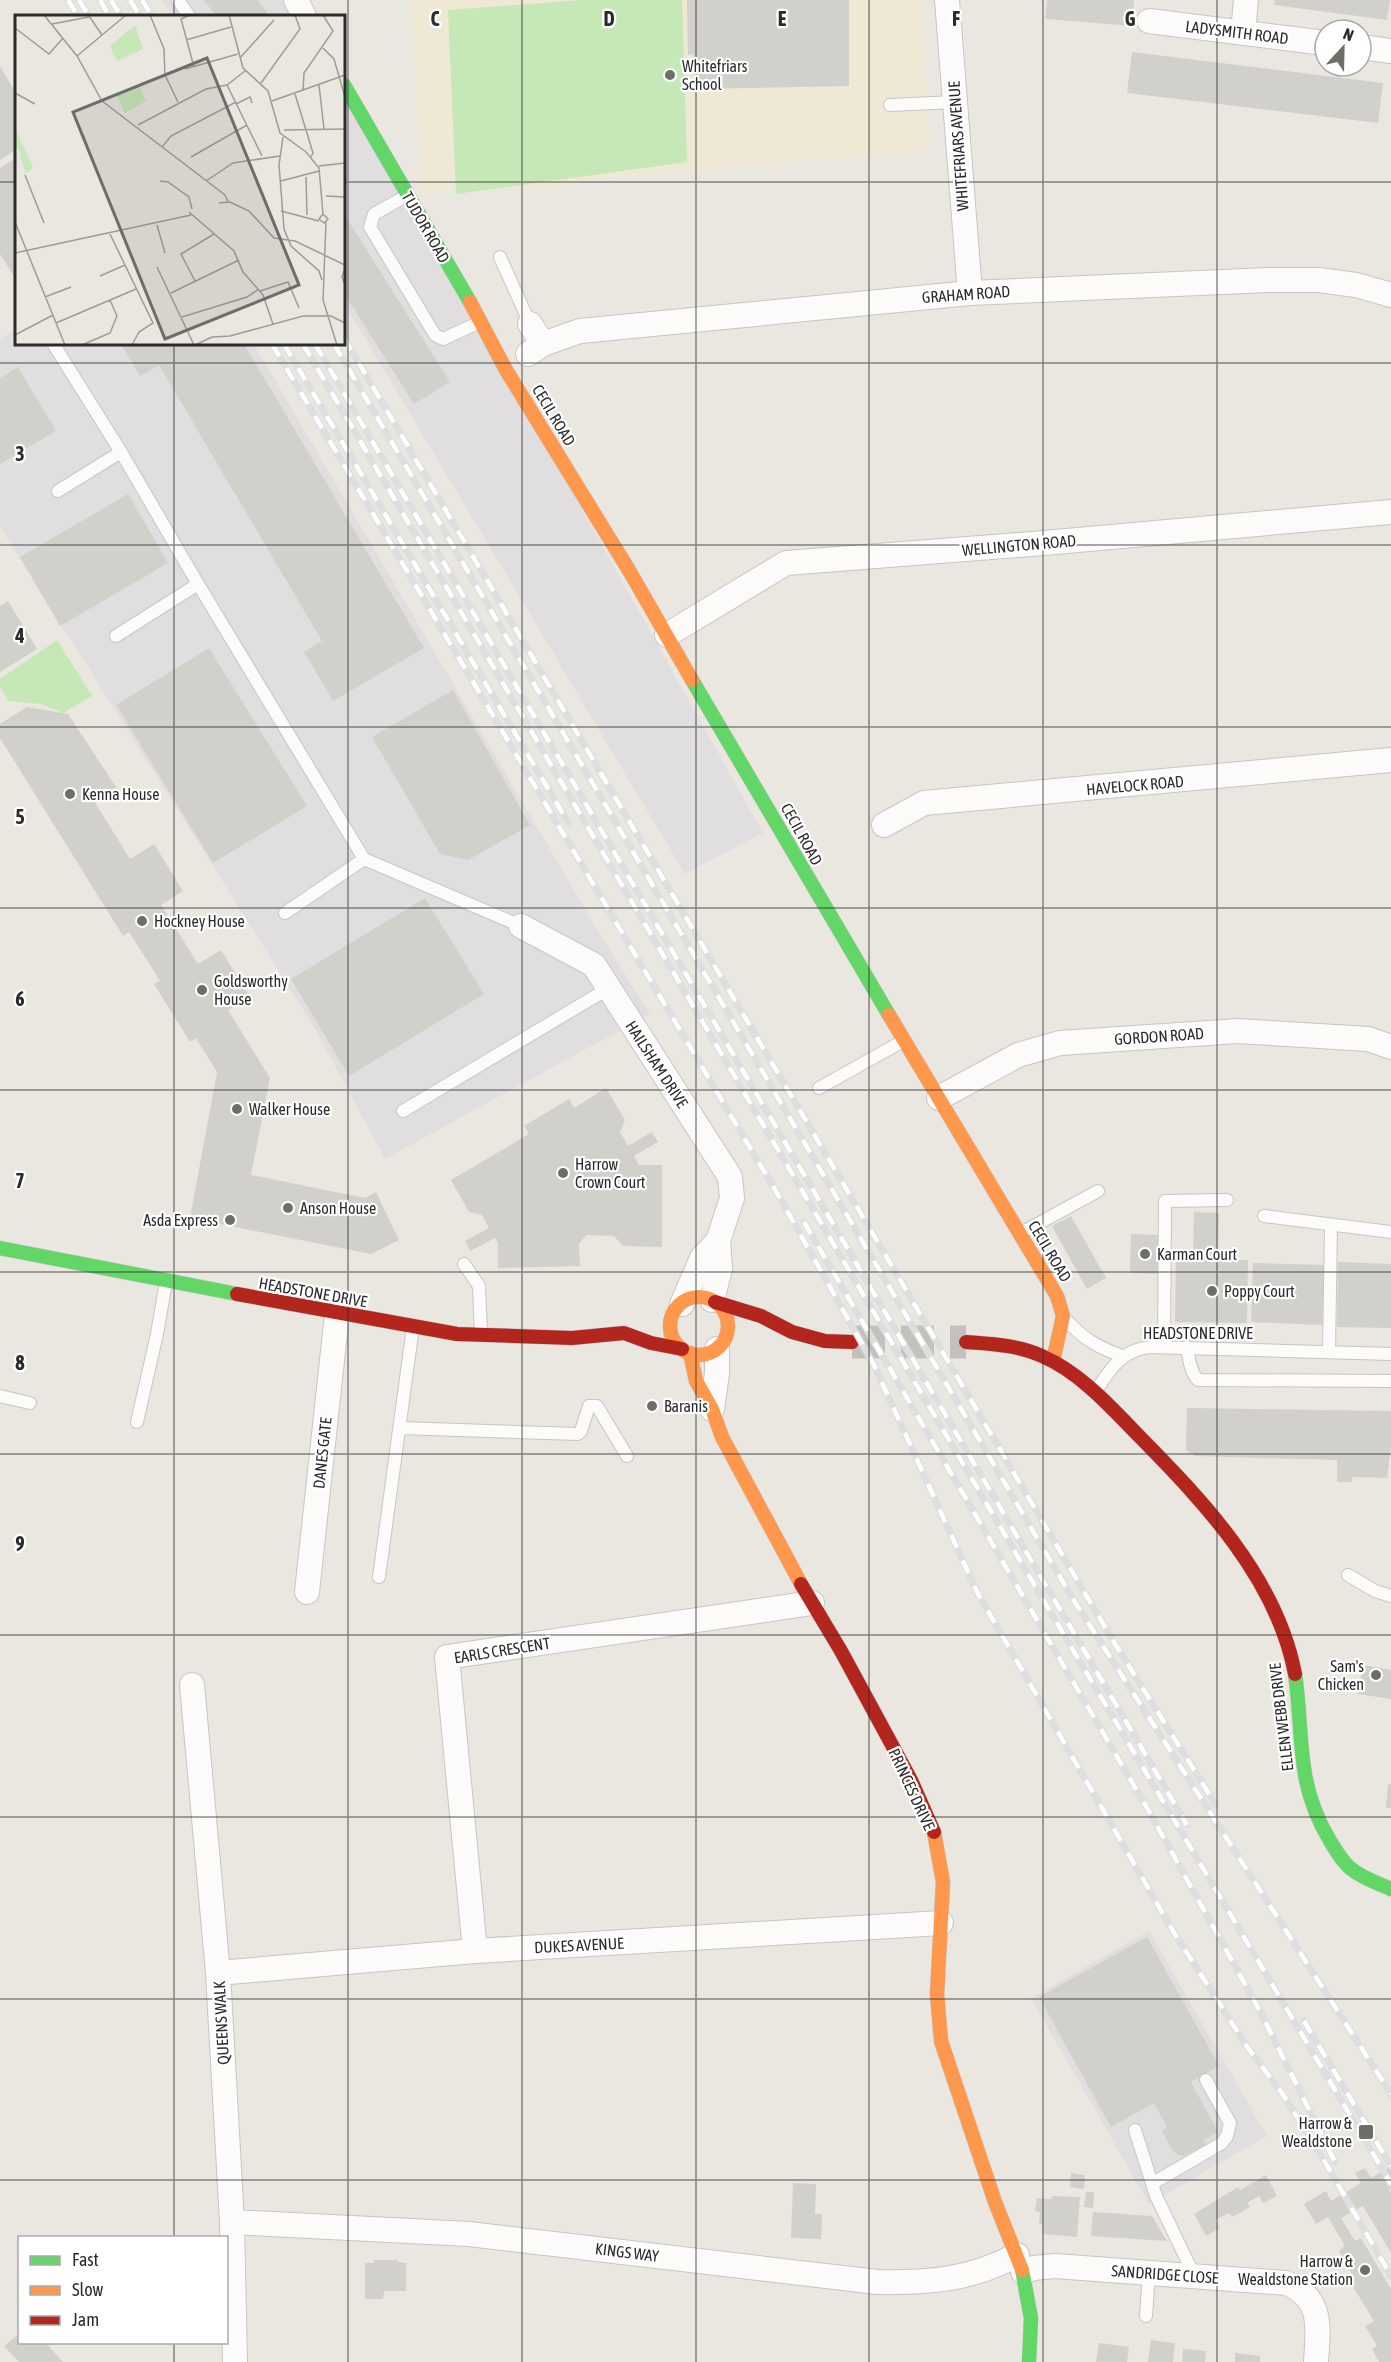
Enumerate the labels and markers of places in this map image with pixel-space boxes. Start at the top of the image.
place label: Whitefriars School [682,57,748,93]
marker: Whitefriars School [663,68,677,82]
place label: Kenna House [82,785,159,803]
marker: Kenna House [63,787,77,801]
place label: Hockney House [154,912,245,931]
marker: Hockney House [135,914,149,928]
place label: Goldsworthy House [214,972,288,1008]
marker: Goldsworthy House [195,983,209,997]
place label: Walker House [249,1100,330,1118]
marker: Walker House [230,1102,244,1116]
place label: Harrow Crown Court [575,1155,646,1191]
marker: Harrow Crown Court [556,1166,570,1180]
place label: Anson House [300,1199,376,1217]
marker: Anson House [281,1201,295,1215]
place label: Asda Express [143,1211,218,1230]
marker: Asda Express [223,1213,237,1227]
place label: Karman Court [1157,1245,1238,1263]
marker: Karman Court [1138,1247,1152,1261]
place label: Poppy Court [1224,1282,1295,1301]
marker: Poppy Court [1205,1284,1219,1298]
place label: Baranis [664,1397,708,1415]
marker: Baranis [645,1399,659,1413]
place label: Sam's Chicken [1318,1657,1364,1693]
marker: Sam's Chicken [1369,1668,1383,1682]
place label: Harrow & Wealdstone [1282,2114,1353,2150]
marker: Harrow & Wealdstone [1357,2123,1375,2141]
place label: Harrow & Wealdstone Station [1238,2252,1354,2288]
marker: Harrow & Wealdstone Station [1358,2263,1372,2277]

